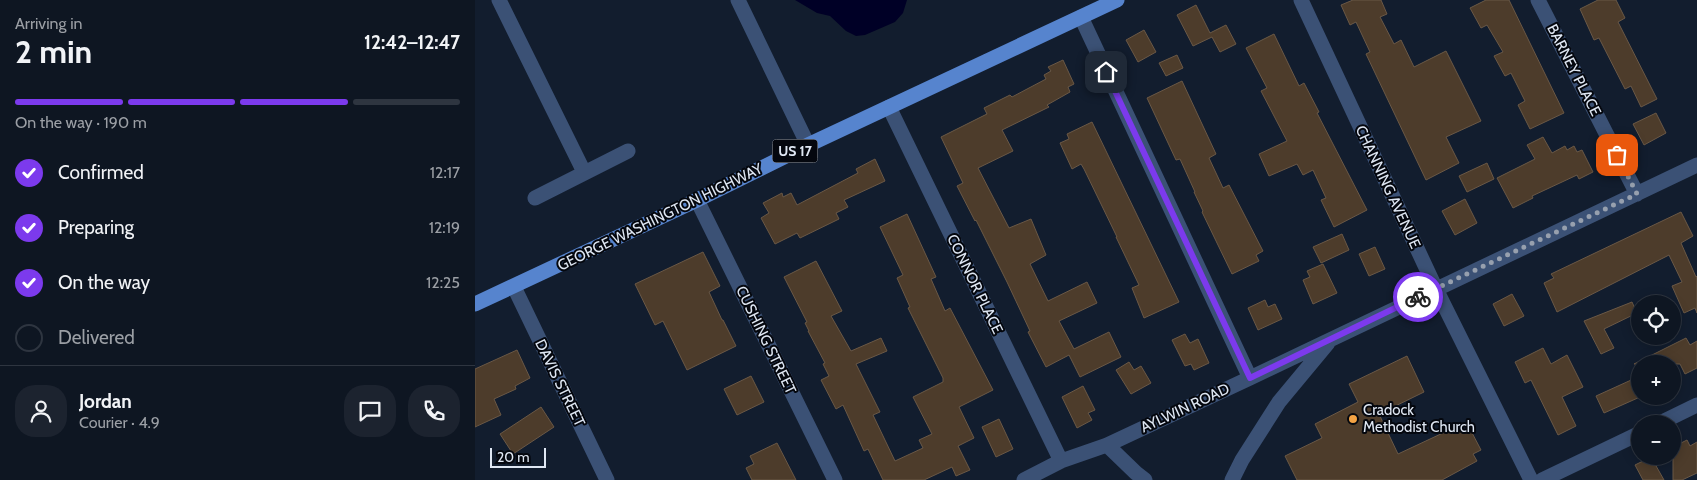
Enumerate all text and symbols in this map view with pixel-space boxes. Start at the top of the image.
text: Arriving in [15,14,82,33]
street label: BARNEY PLACE [1543,21,1605,119]
text: 12:42–12:47 [364,31,460,54]
text: 2 min [15,32,92,71]
pin [1085,51,1127,93]
icon: home [1092,58,1120,86]
text: On the way · 190 m [15,113,147,132]
street label: CHANNING AVENUE [1352,123,1424,251]
pin [1596,134,1638,176]
road number: US 17 [773,140,817,162]
icon: bag [1603,141,1631,169]
icon: check [15,159,43,187]
street label: GEORGE WASHINGTON HIGHWAY [555,159,766,275]
text: Confirmed [58,161,144,184]
text: 12:17 [430,163,460,182]
icon: check [15,214,43,242]
text: Preparing [58,216,134,239]
text: 12:19 [429,218,460,237]
street label: CONNOR PLACE [943,231,1007,337]
icon: check [15,269,43,297]
text: On the way [58,271,150,294]
courier [1393,272,1443,322]
text: 12:25 [426,273,460,292]
street label: CUSHING STREET [732,283,800,397]
icon: bike [1404,283,1432,311]
map controls [1631,295,1681,465]
button: locate [1631,295,1681,345]
text: Delivered [58,326,135,349]
street label: DAVIS STREET [531,336,589,430]
button: + [1631,355,1681,405]
street label: AYLWIN ROAD [1138,380,1232,436]
button: person [15,385,67,437]
button: chat [344,385,396,437]
button: phone [408,385,460,437]
text: Jordan [79,390,132,413]
place label: Cradock Methodist Church [1363,401,1475,436]
text: Courier · 4.9 [79,413,160,432]
marker: Cradock Methodist Church [1347,413,1359,425]
button: − [1631,415,1681,465]
scale bar [490,445,546,468]
text: 20 m [497,448,530,466]

